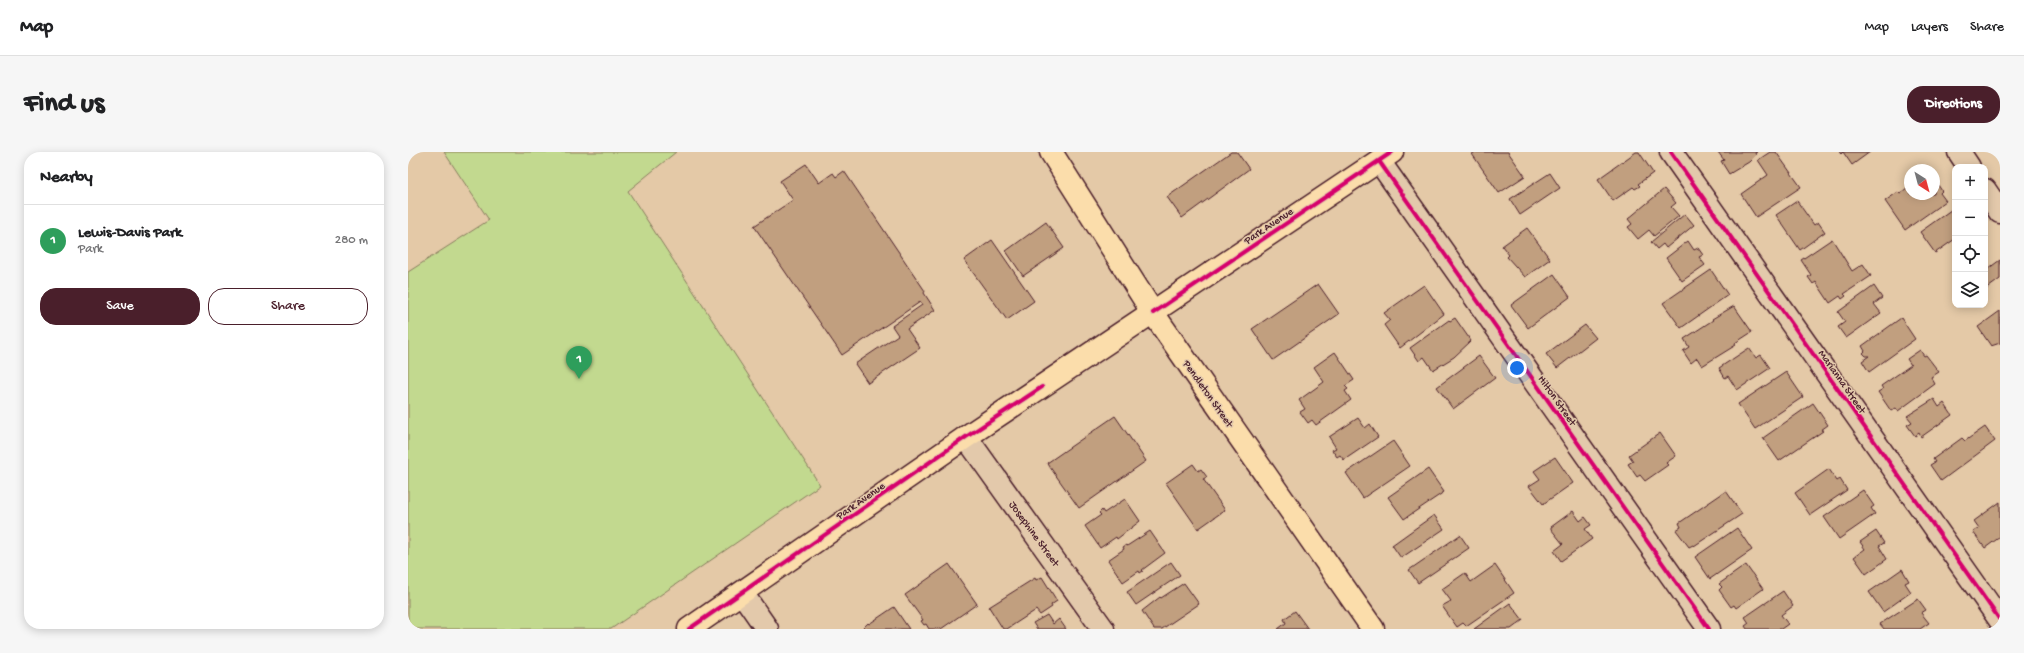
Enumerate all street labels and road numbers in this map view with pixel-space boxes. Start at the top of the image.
street label: Park Avenue [1241,206,1296,248]
street label: Marianna Street [1815,348,1869,417]
street label: Pendleton Street [1179,358,1236,431]
street label: Hilton Street [1535,374,1579,430]
street label: Park Avenue [834,480,888,523]
street label: Josephine Street [1006,499,1062,570]

